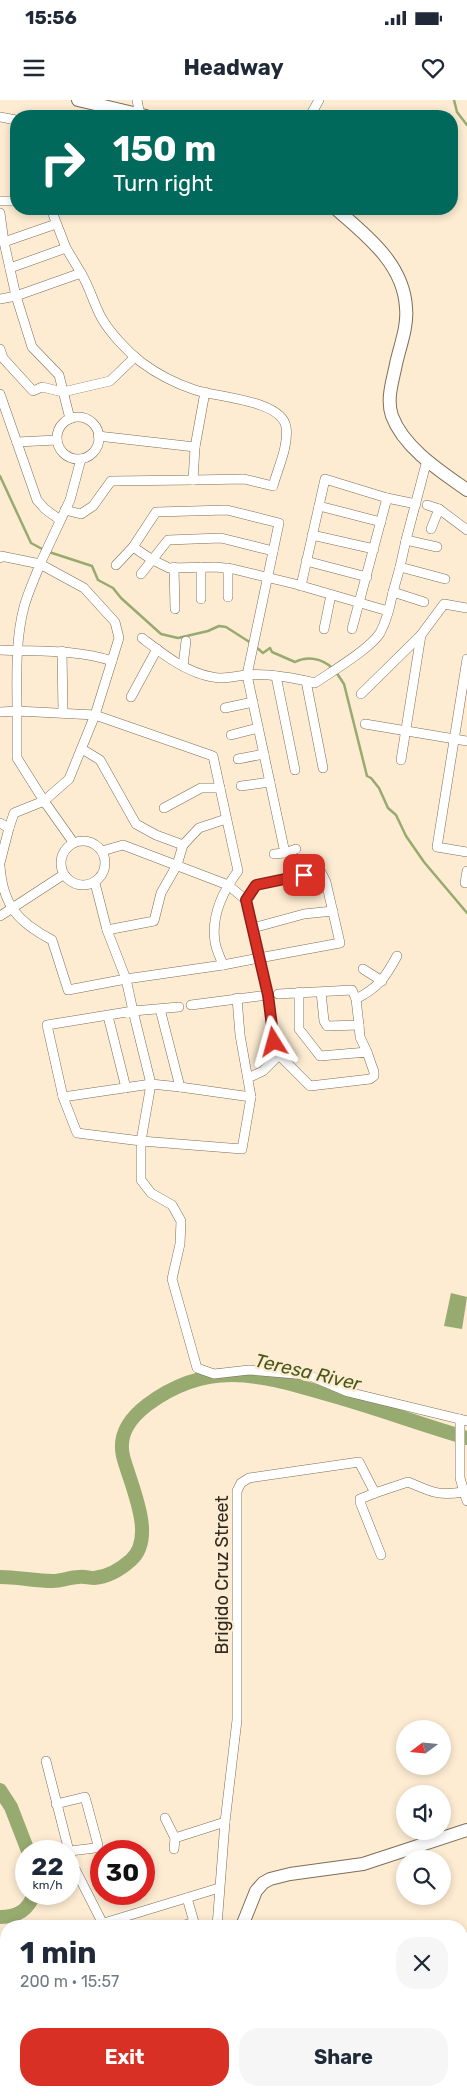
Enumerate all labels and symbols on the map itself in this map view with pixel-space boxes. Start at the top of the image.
pin [283,854,325,896]
position arrow [247,1015,299,1067]
water label: Teresa River [253,1349,364,1396]
street label: Brigido Cruz Street [211,1495,233,1655]
north arrow [396,1720,451,1775]
speed limit sign: 30 [90,1840,155,1905]

